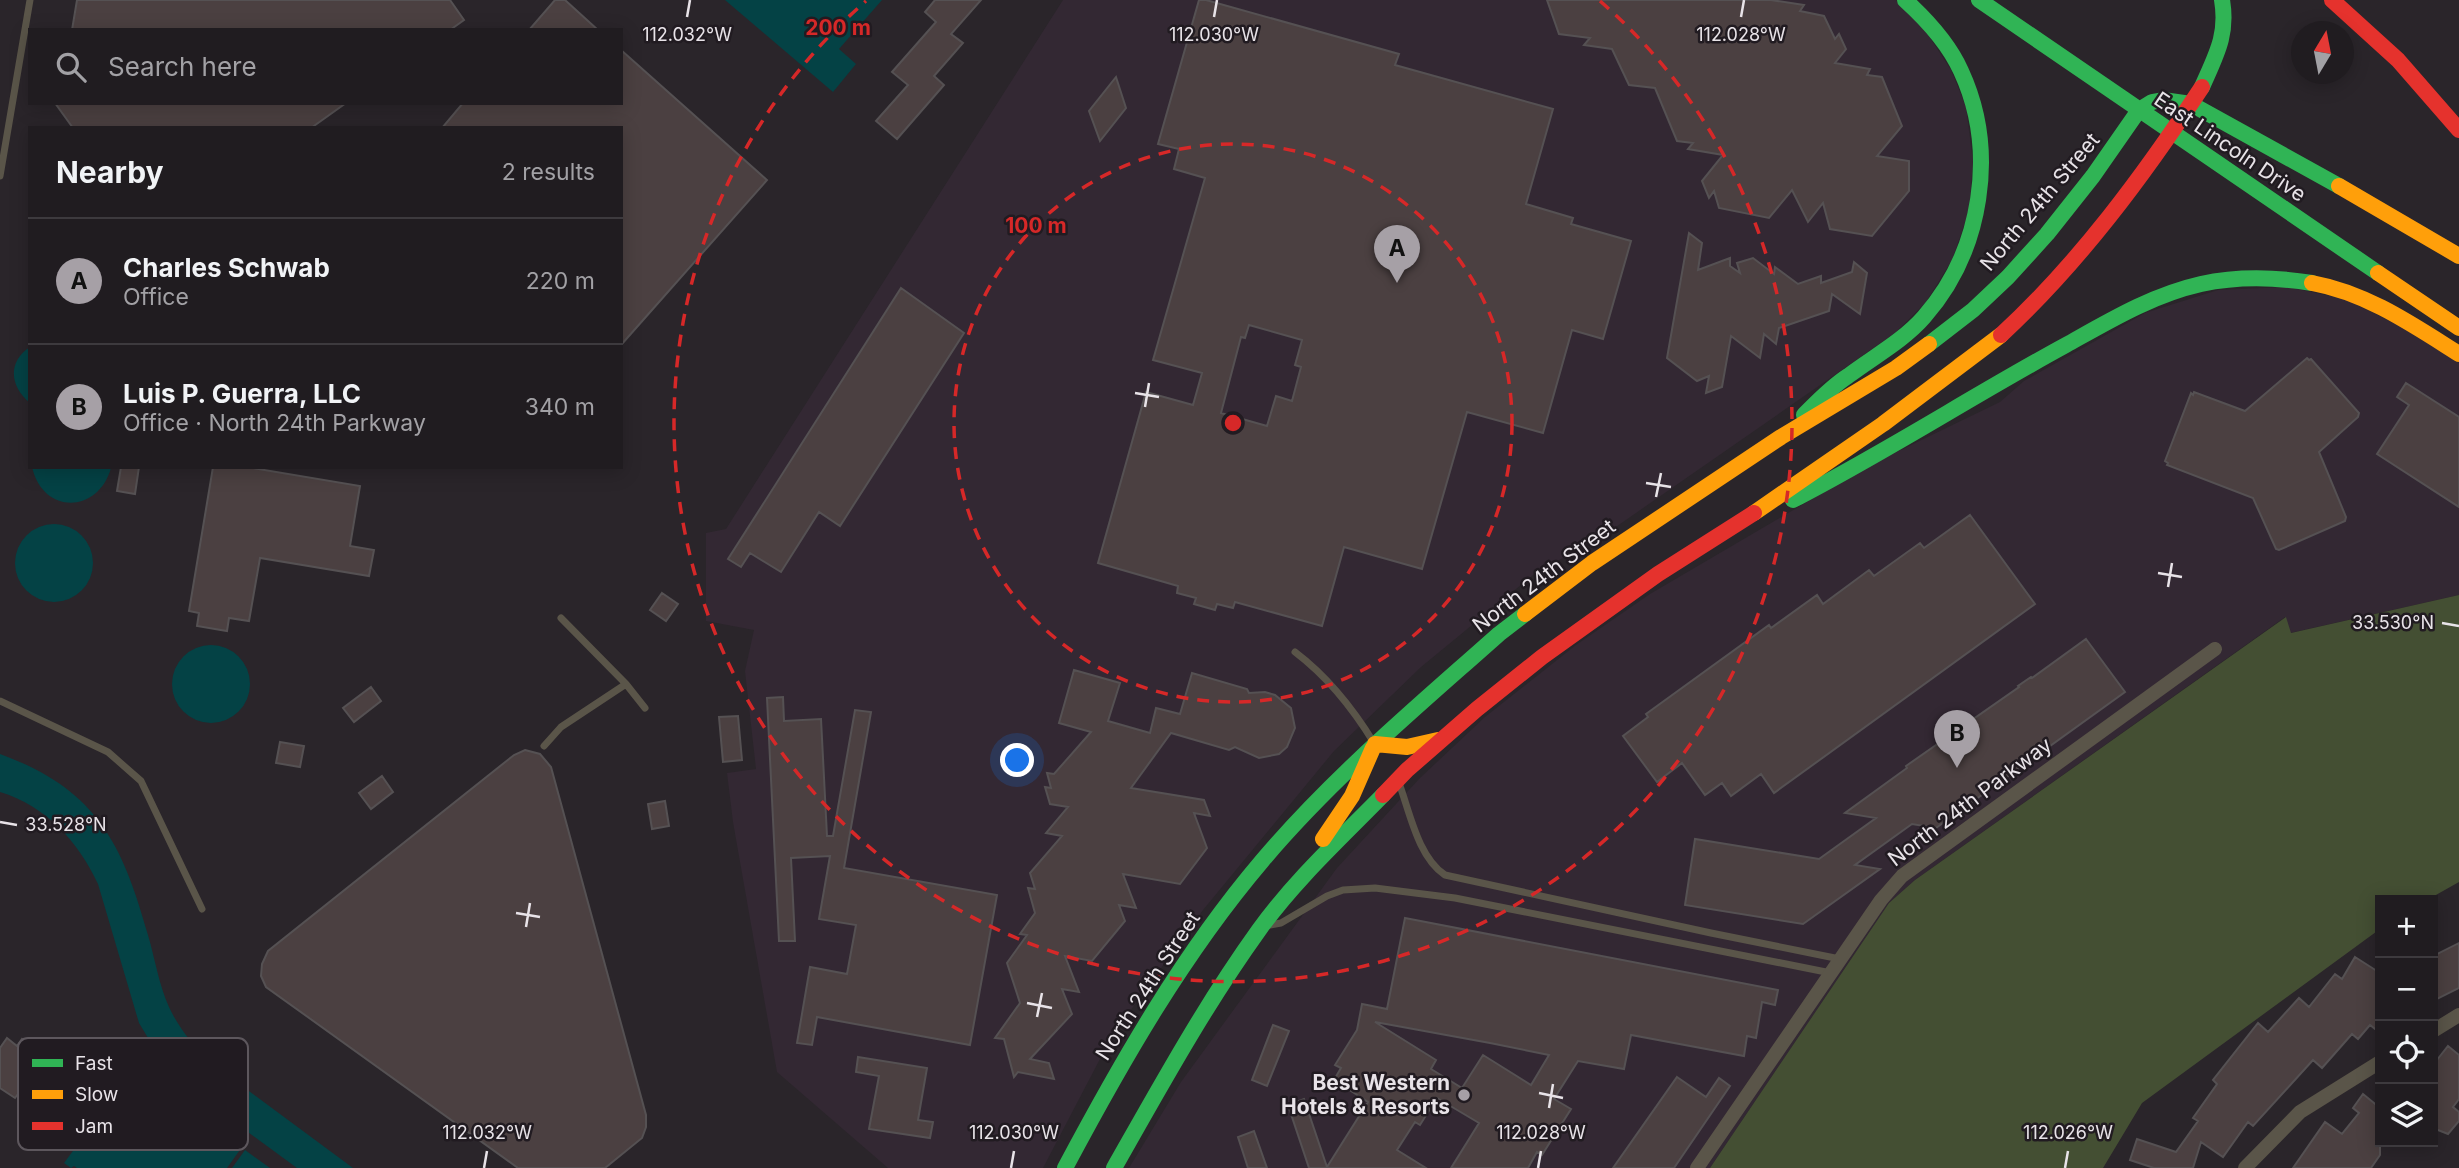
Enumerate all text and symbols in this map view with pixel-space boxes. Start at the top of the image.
text: 200 m [805,15,871,40]
north arrow [2291,21,2354,84]
text: 112.032°W [642,24,732,45]
text: 112.030°W [1169,24,1259,45]
text: 112.028°W [1696,24,1786,45]
search box [28,28,623,105]
icon: search [52,48,90,86]
text: Search here [108,51,257,82]
street label: East Lincoln Drive [2150,87,2311,207]
street label: North 24th Street [1975,128,2105,276]
text: Nearby [56,154,164,190]
text: 2 results [502,158,595,186]
text: 100 m [1005,213,1067,238]
pin: A [1374,225,1420,283]
text: Charles Schwab [123,252,330,283]
text: A [70,267,88,295]
text: 220 m [526,267,595,295]
text: Office [123,283,189,311]
text: Luis P. Guerra, LLC [123,378,361,409]
text: B [71,393,87,421]
text: 340 m [525,393,595,421]
text: Office · North 24th Parkway [123,409,426,437]
centre of rings [1221,411,1245,435]
street label: North 24th Street [1467,514,1620,637]
text: 33.530°N [2352,612,2434,633]
pin: B [1934,710,1980,768]
street label: North 24th Parkway [1883,732,2057,871]
your location [1000,743,1034,777]
text: 33.528°N [25,814,107,835]
map controls [2375,895,2438,1147]
button: + [2375,895,2438,958]
street label: North 24th Street [1090,907,1205,1065]
button: − [2375,958,2438,1021]
button: locate [2375,1021,2438,1084]
legend [18,1038,248,1150]
text: Fast [75,1052,113,1075]
place label: Best Western Hotels & Resorts [1281,1070,1450,1119]
text: Slow [75,1083,118,1106]
button: layers [2375,1084,2438,1147]
marker: Best Western Hotels & Resorts [1456,1087,1472,1103]
text: Jam [75,1115,113,1138]
text: 112.032°W [442,1122,532,1143]
text: 112.030°W [969,1122,1059,1143]
text: 112.028°W [1496,1122,1586,1143]
text: 112.026°W [2023,1122,2113,1143]

